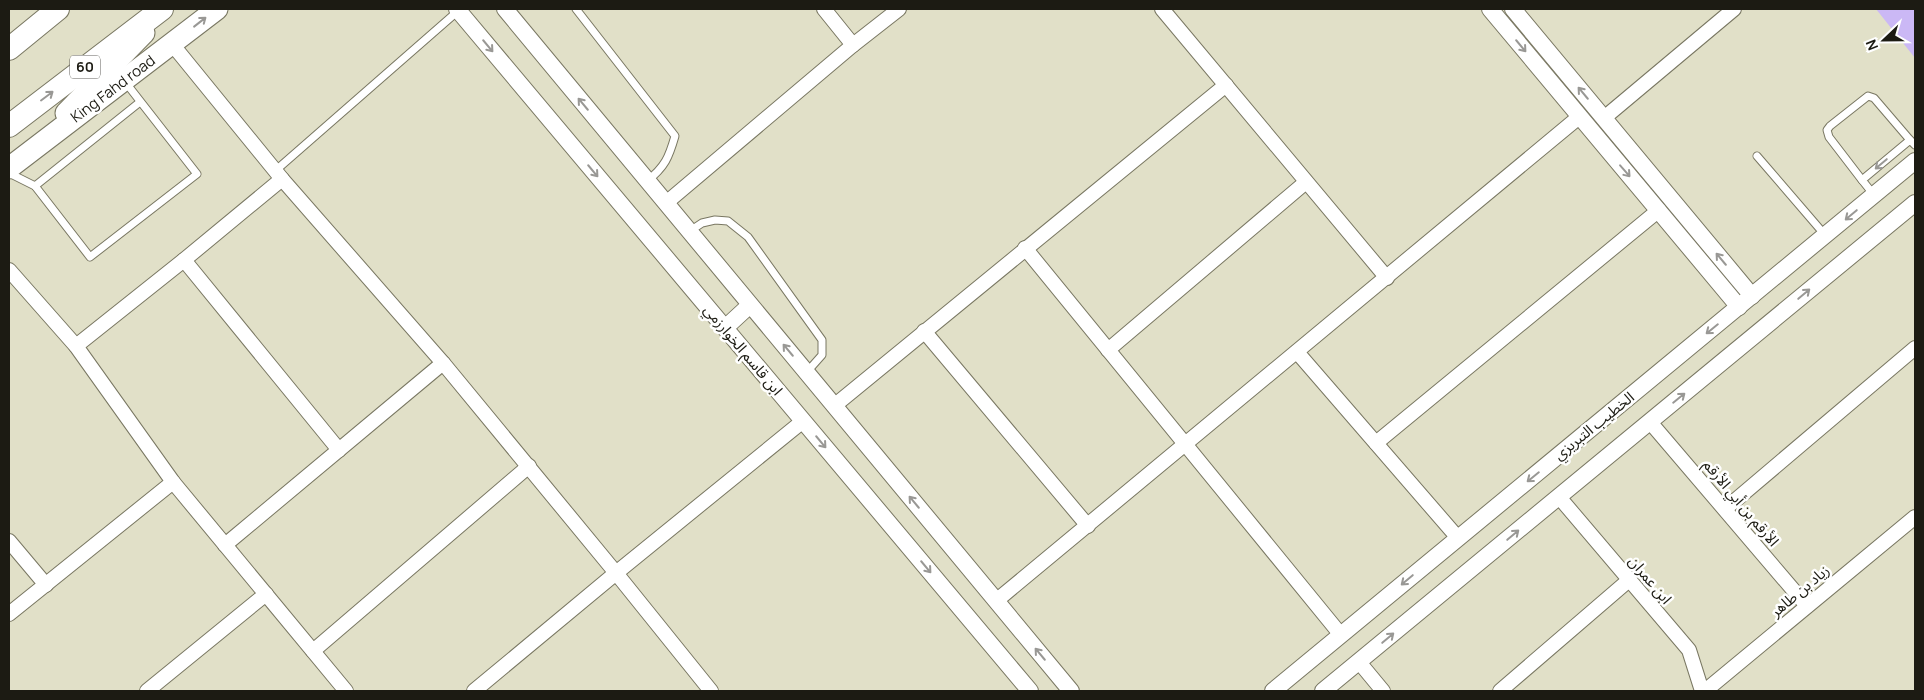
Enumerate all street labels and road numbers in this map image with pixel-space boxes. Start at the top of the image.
street label: King Fahd road [66,50,159,127]
road number: 60 [70,56,100,78]
street label: ابن قاسم الخوارزمي [698,300,788,401]
street label: الخطيب التبريزي [1549,387,1639,466]
street label: الأرقم بن أبي الأرقم [1698,455,1784,552]
street label: ابن عمران [1624,551,1677,608]
street label: زياد بن طاهر [1765,560,1834,622]

